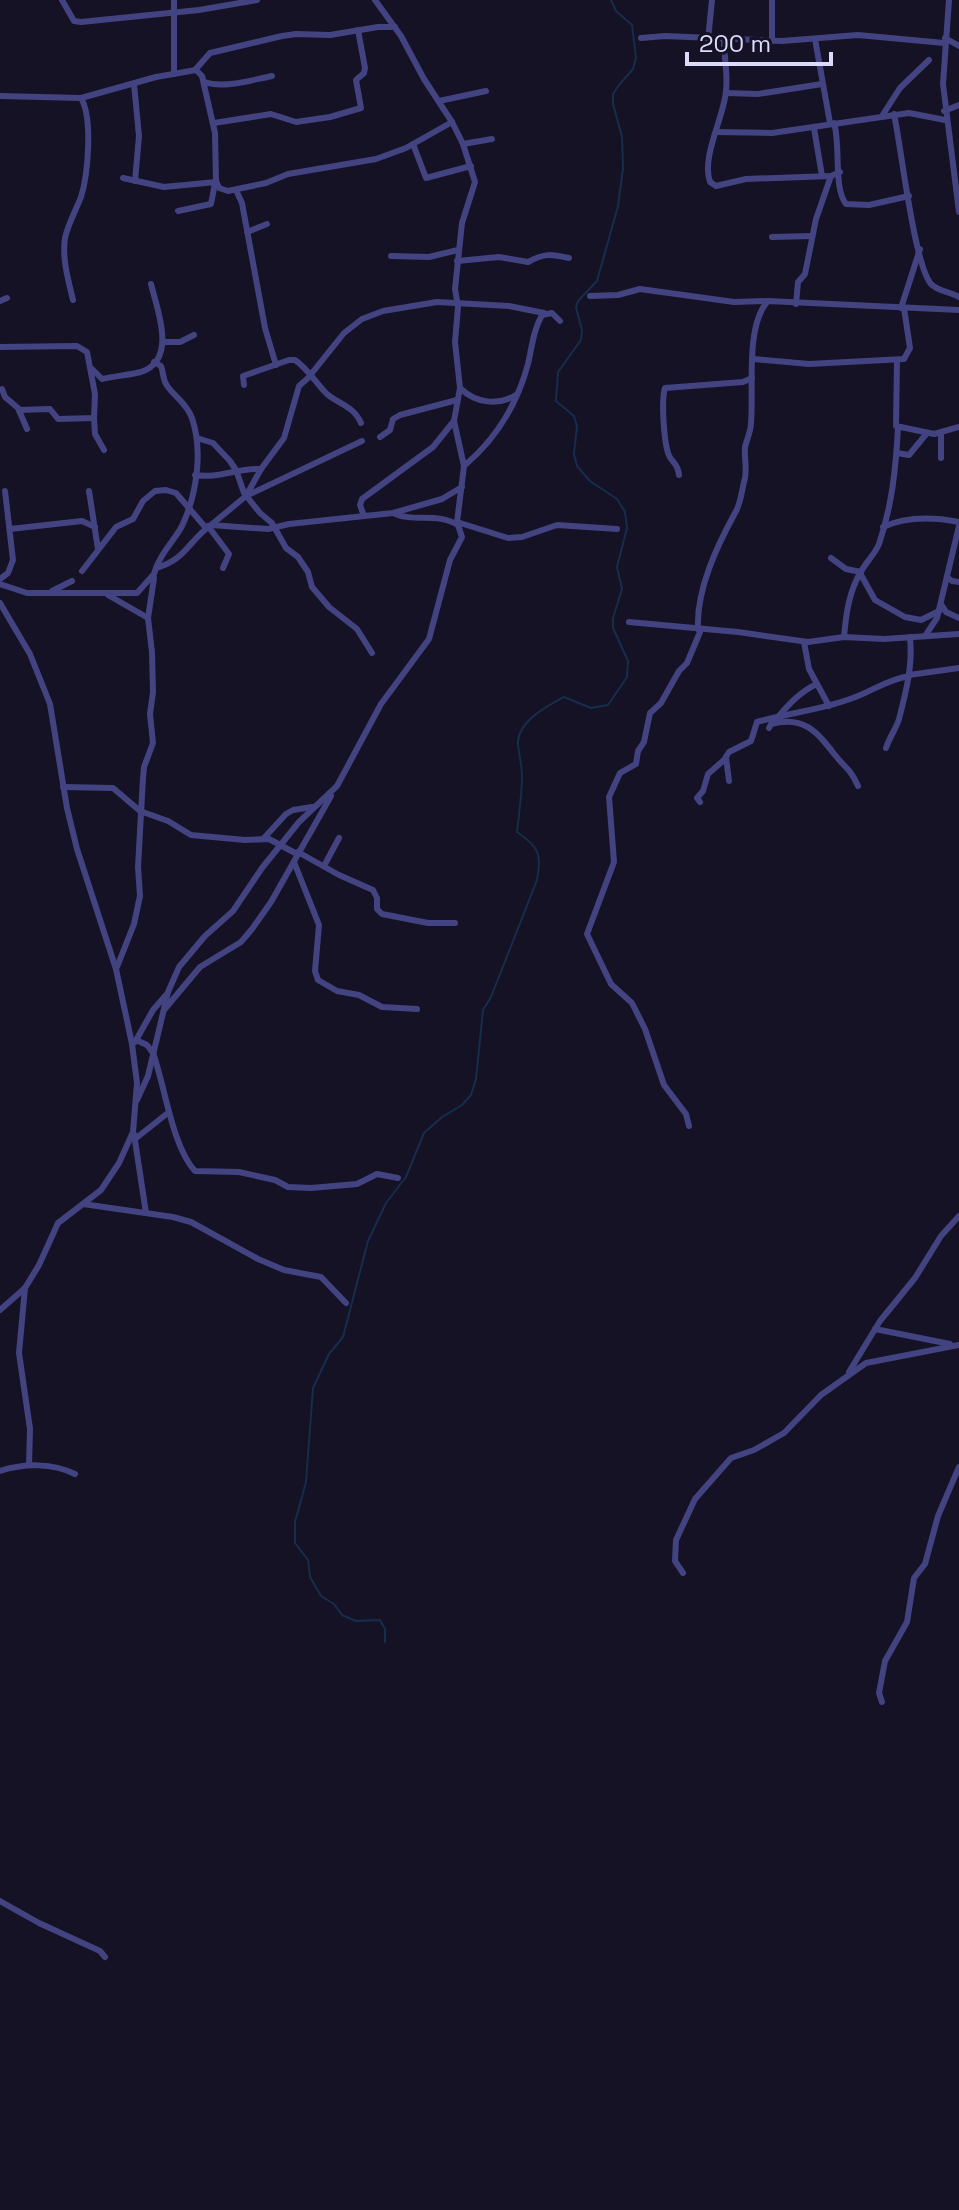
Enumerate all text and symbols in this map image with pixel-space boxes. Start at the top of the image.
scale bar [687,16,831,66]
text: 200 m [699,28,771,59]

